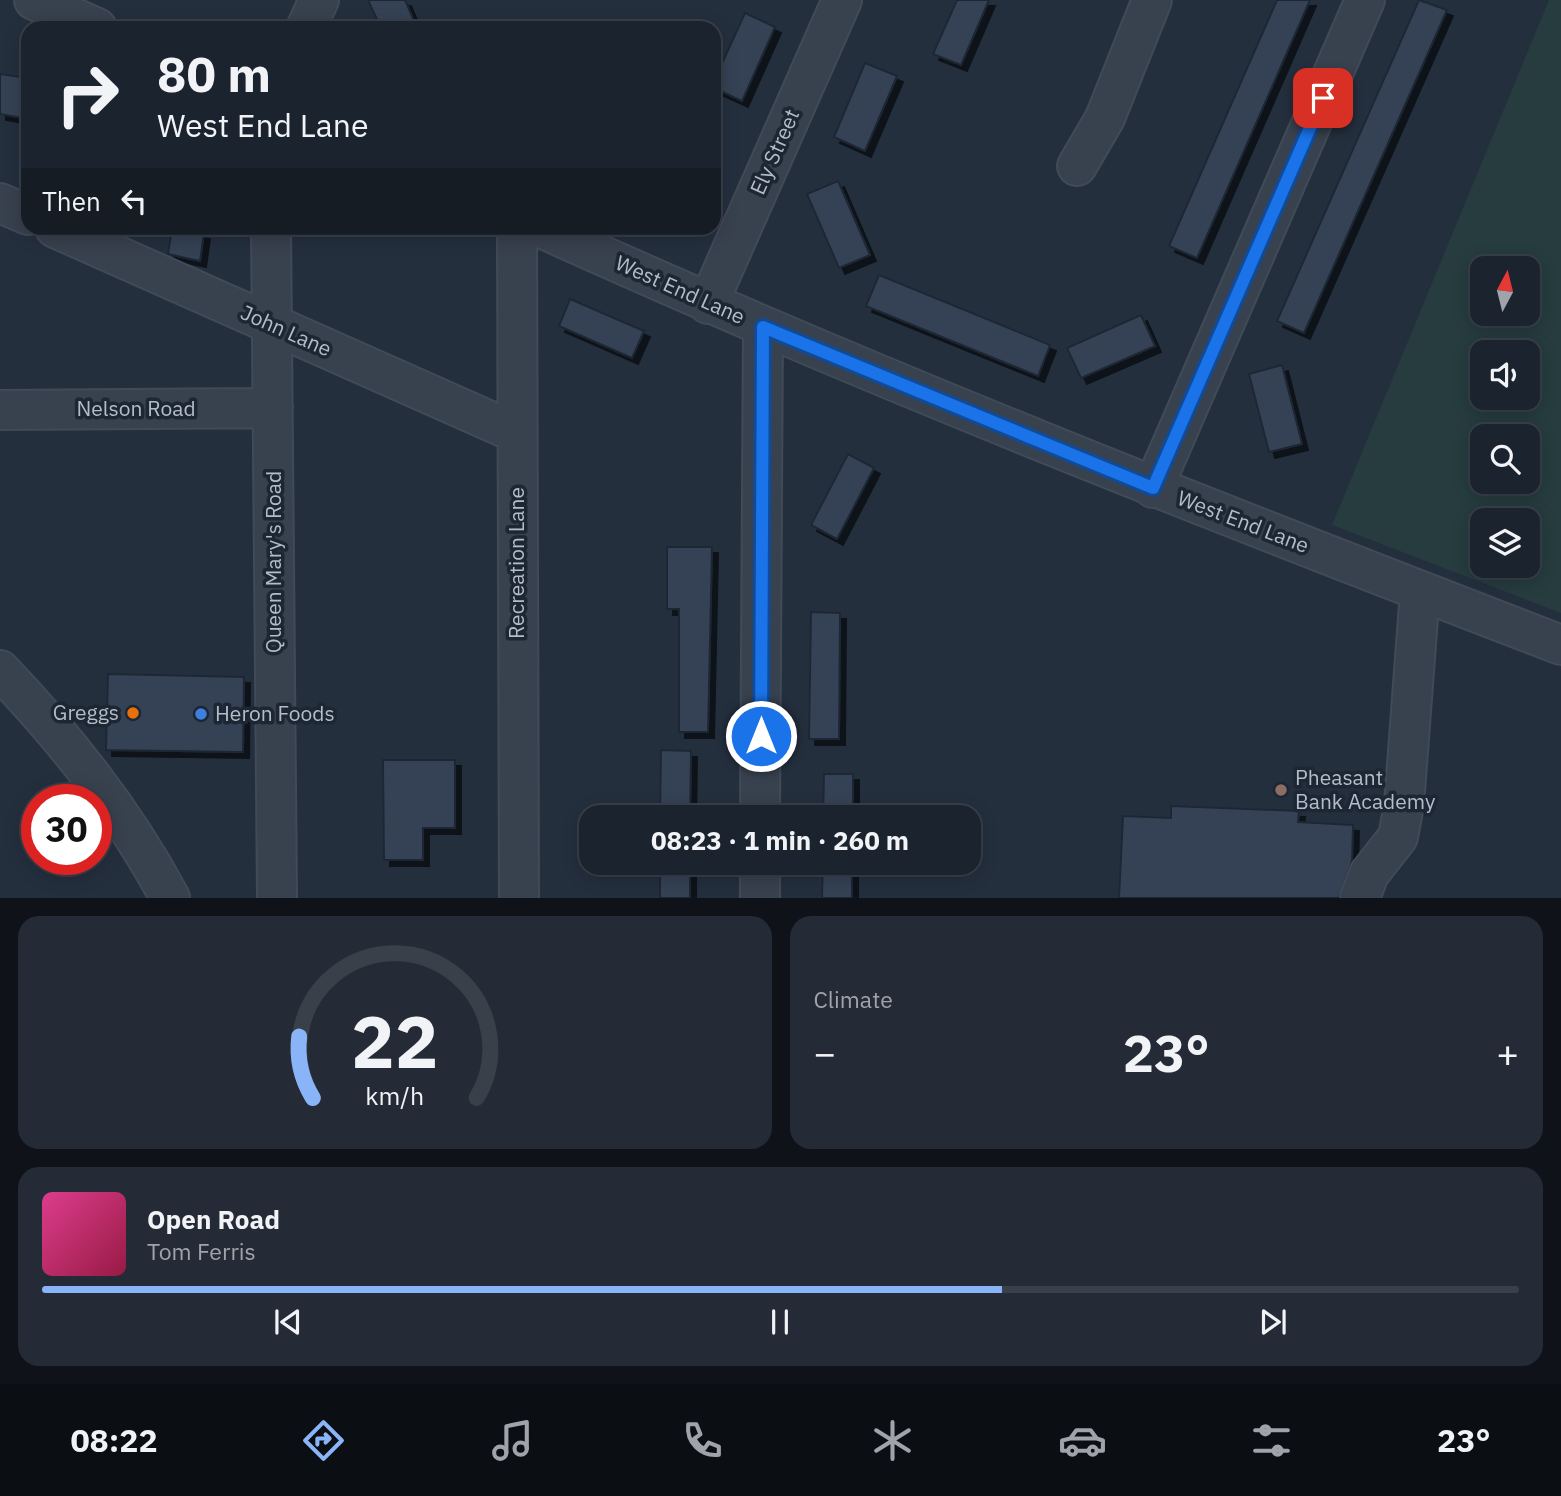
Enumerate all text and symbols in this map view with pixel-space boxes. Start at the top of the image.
text: 80 m [157,42,271,105]
icon: right [42,49,133,140]
pin [1293,68,1353,128]
icon: arrive [1304,79,1342,117]
text: West End Lane [157,104,369,146]
street label: Ely Street [743,104,805,199]
icon: left [115,182,153,220]
text: Then [42,184,101,218]
street label: West End Lane [611,248,750,330]
north arrow [1470,256,1540,326]
map controls [1470,256,1540,578]
street label: John Lane [237,298,336,362]
button: sound [1470,340,1540,410]
street label: Nelson Road [76,394,196,422]
button: search [1470,424,1540,494]
street label: Queen Mary's Road [259,471,287,653]
street label: West End Lane [1174,483,1313,559]
street label: Recreation Lane [502,487,530,639]
button: layers [1470,508,1540,578]
place label: Greggs [53,698,119,726]
place label: Heron Foods [215,699,335,727]
position arrow [724,699,798,773]
marker: Greggs [125,705,141,721]
marker: Heron Foods [193,706,209,722]
place label: Pheasant Bank Academy [1295,763,1436,815]
marker: Pheasant Bank Academy [1273,782,1289,798]
speed limit sign: 30 [21,784,112,875]
text: 08:23 · 1 min · 260 m [651,823,909,857]
text: Climate [814,984,893,1014]
text: 22 [351,994,438,1089]
text: 23° [1123,1019,1210,1086]
text: − [814,1028,836,1077]
text: + [1496,1028,1519,1077]
text: km/h [365,1079,424,1112]
text: Open Road [147,1202,280,1236]
text: Tom Ferris [147,1236,256,1266]
icon: previous [269,1303,307,1341]
icon: pause [761,1303,799,1341]
icon: next [1254,1303,1292,1341]
icon: directions [299,1416,348,1465]
icon: music [488,1416,537,1465]
icon: phone [678,1416,727,1465]
icon: climate [868,1416,917,1465]
icon: car [1058,1416,1107,1465]
icon: filters [1247,1416,1296,1465]
text: 08:22 [70,1419,158,1461]
text: 23° [1437,1419,1491,1461]

